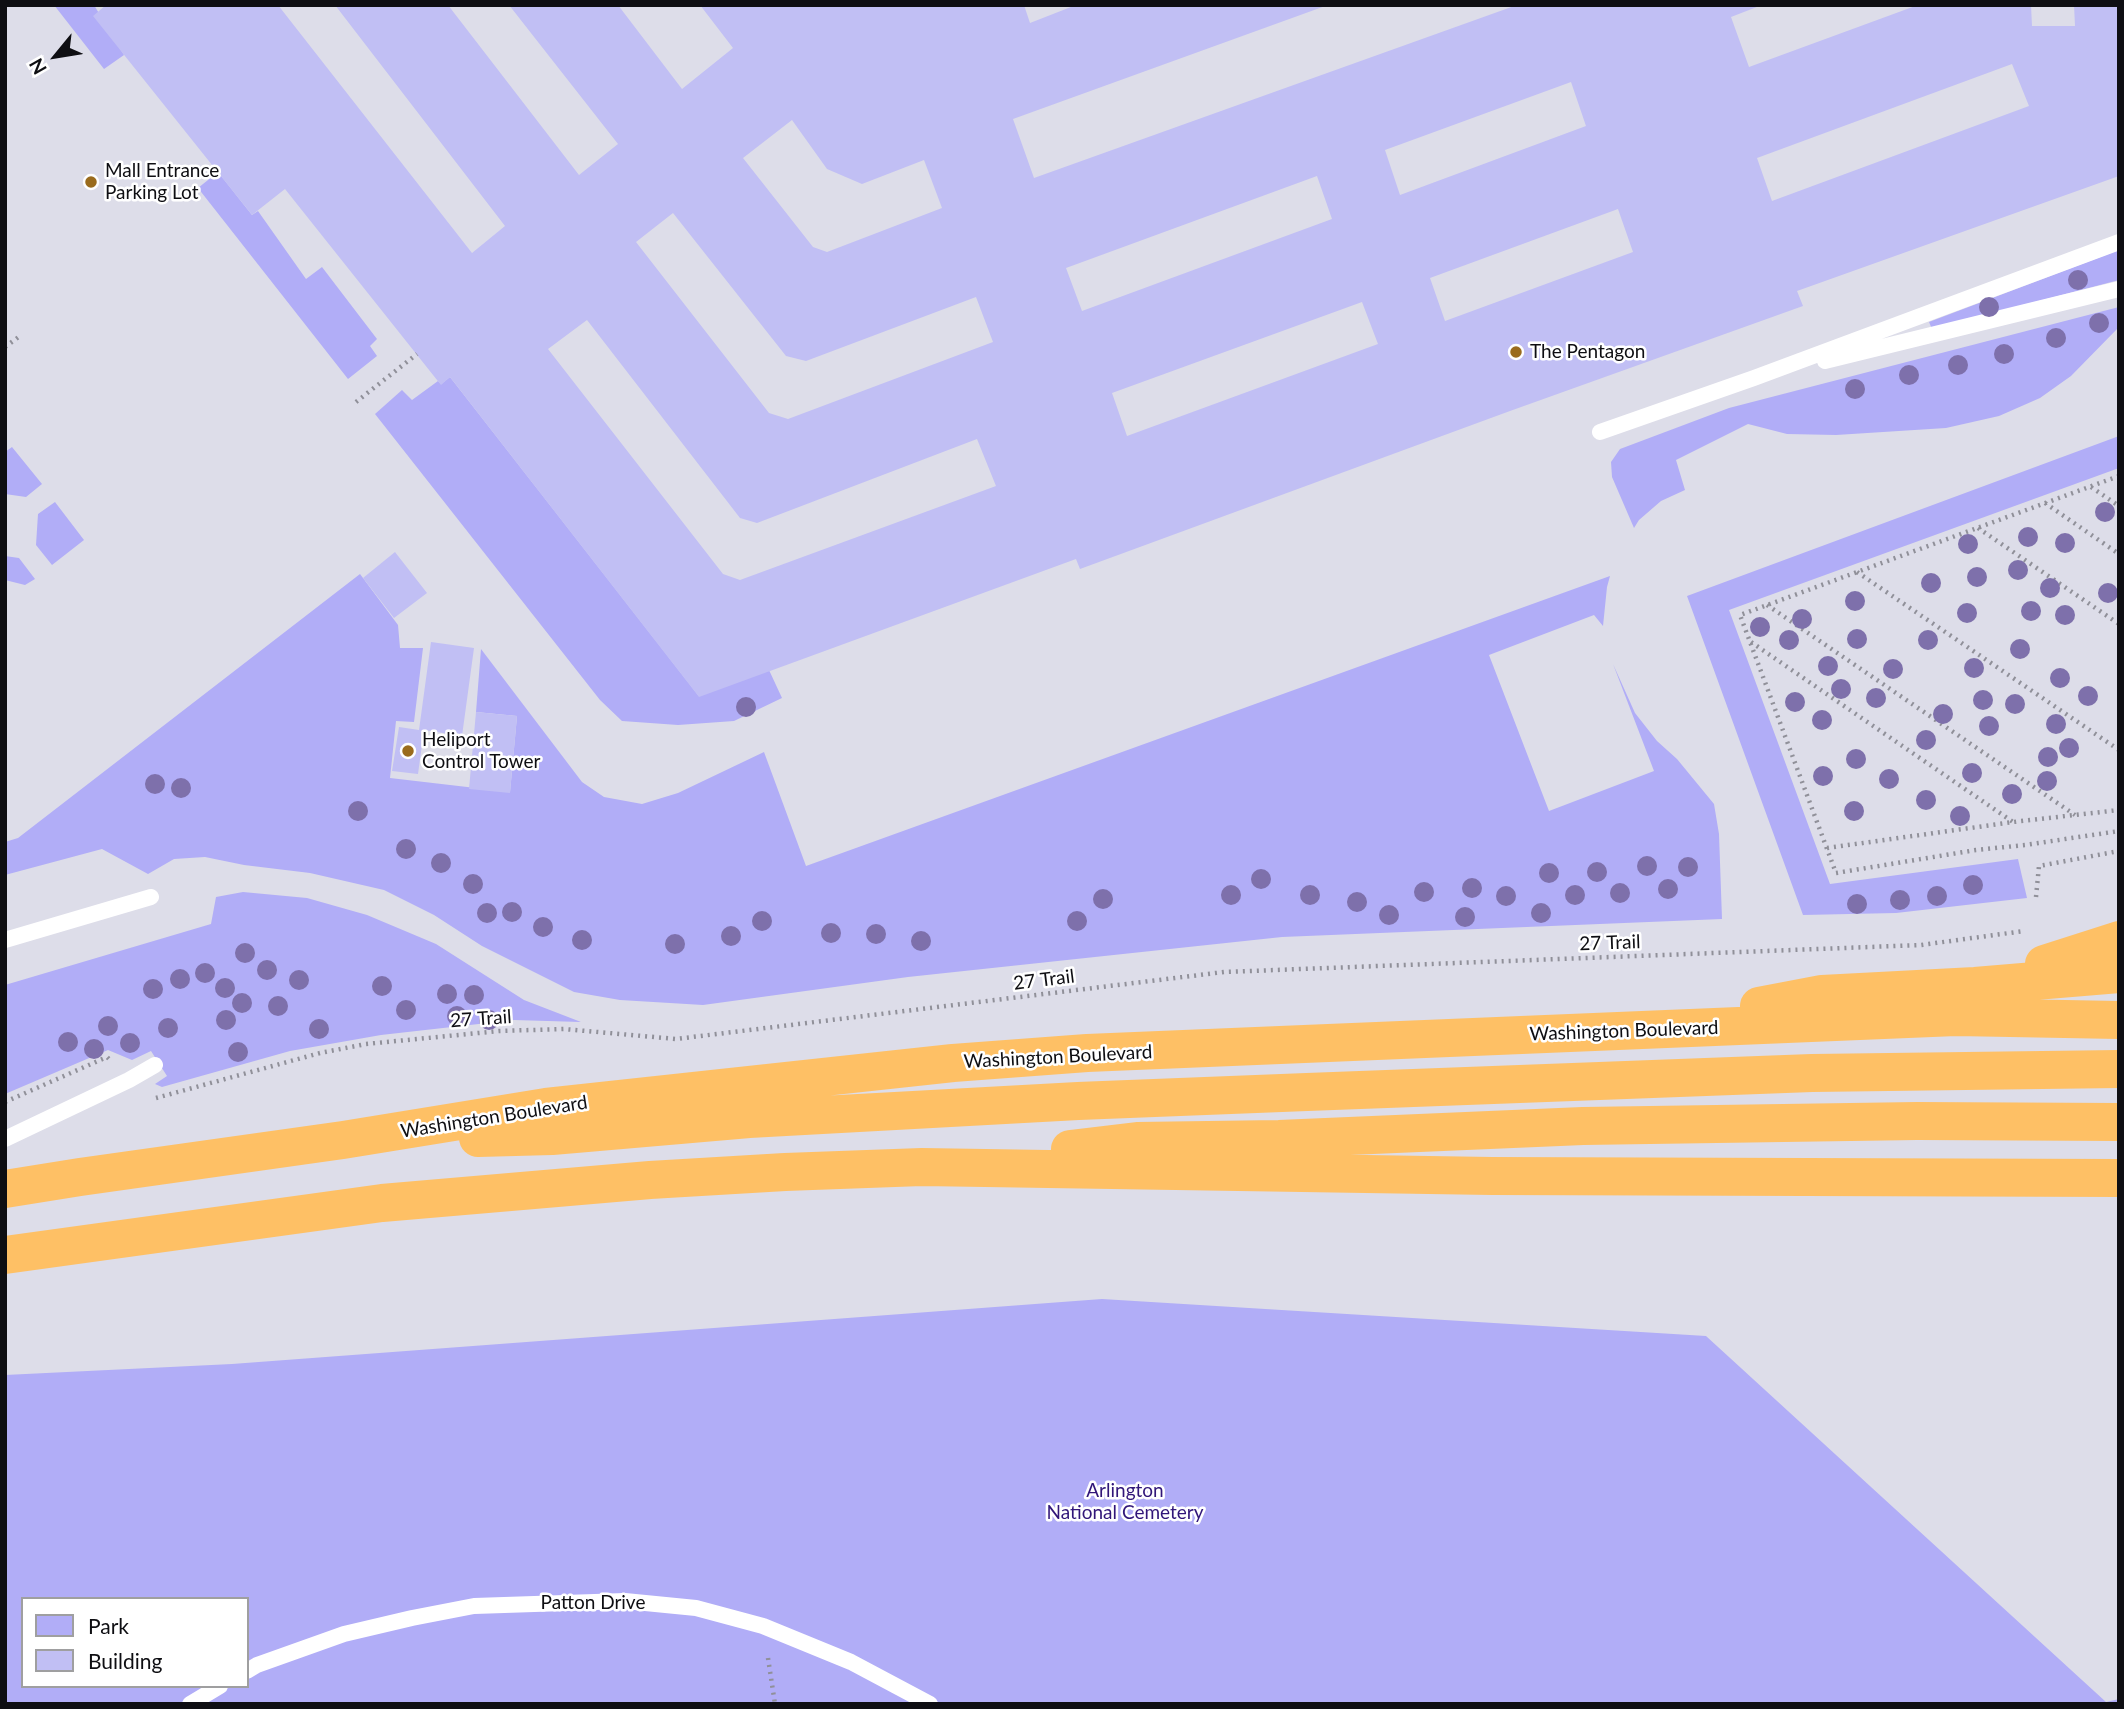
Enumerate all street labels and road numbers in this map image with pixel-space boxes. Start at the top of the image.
street label: 27 Trail [1579,931,1641,955]
street label: 27 Trail [1012,965,1076,995]
street label: 27 Trail [450,1005,512,1033]
street label: Washington Boulevard [1529,1016,1719,1046]
street label: Washington Boulevard [963,1041,1153,1073]
street label: Washington Boulevard [399,1091,589,1143]
street label: Patton Drive [541,1592,645,1614]

